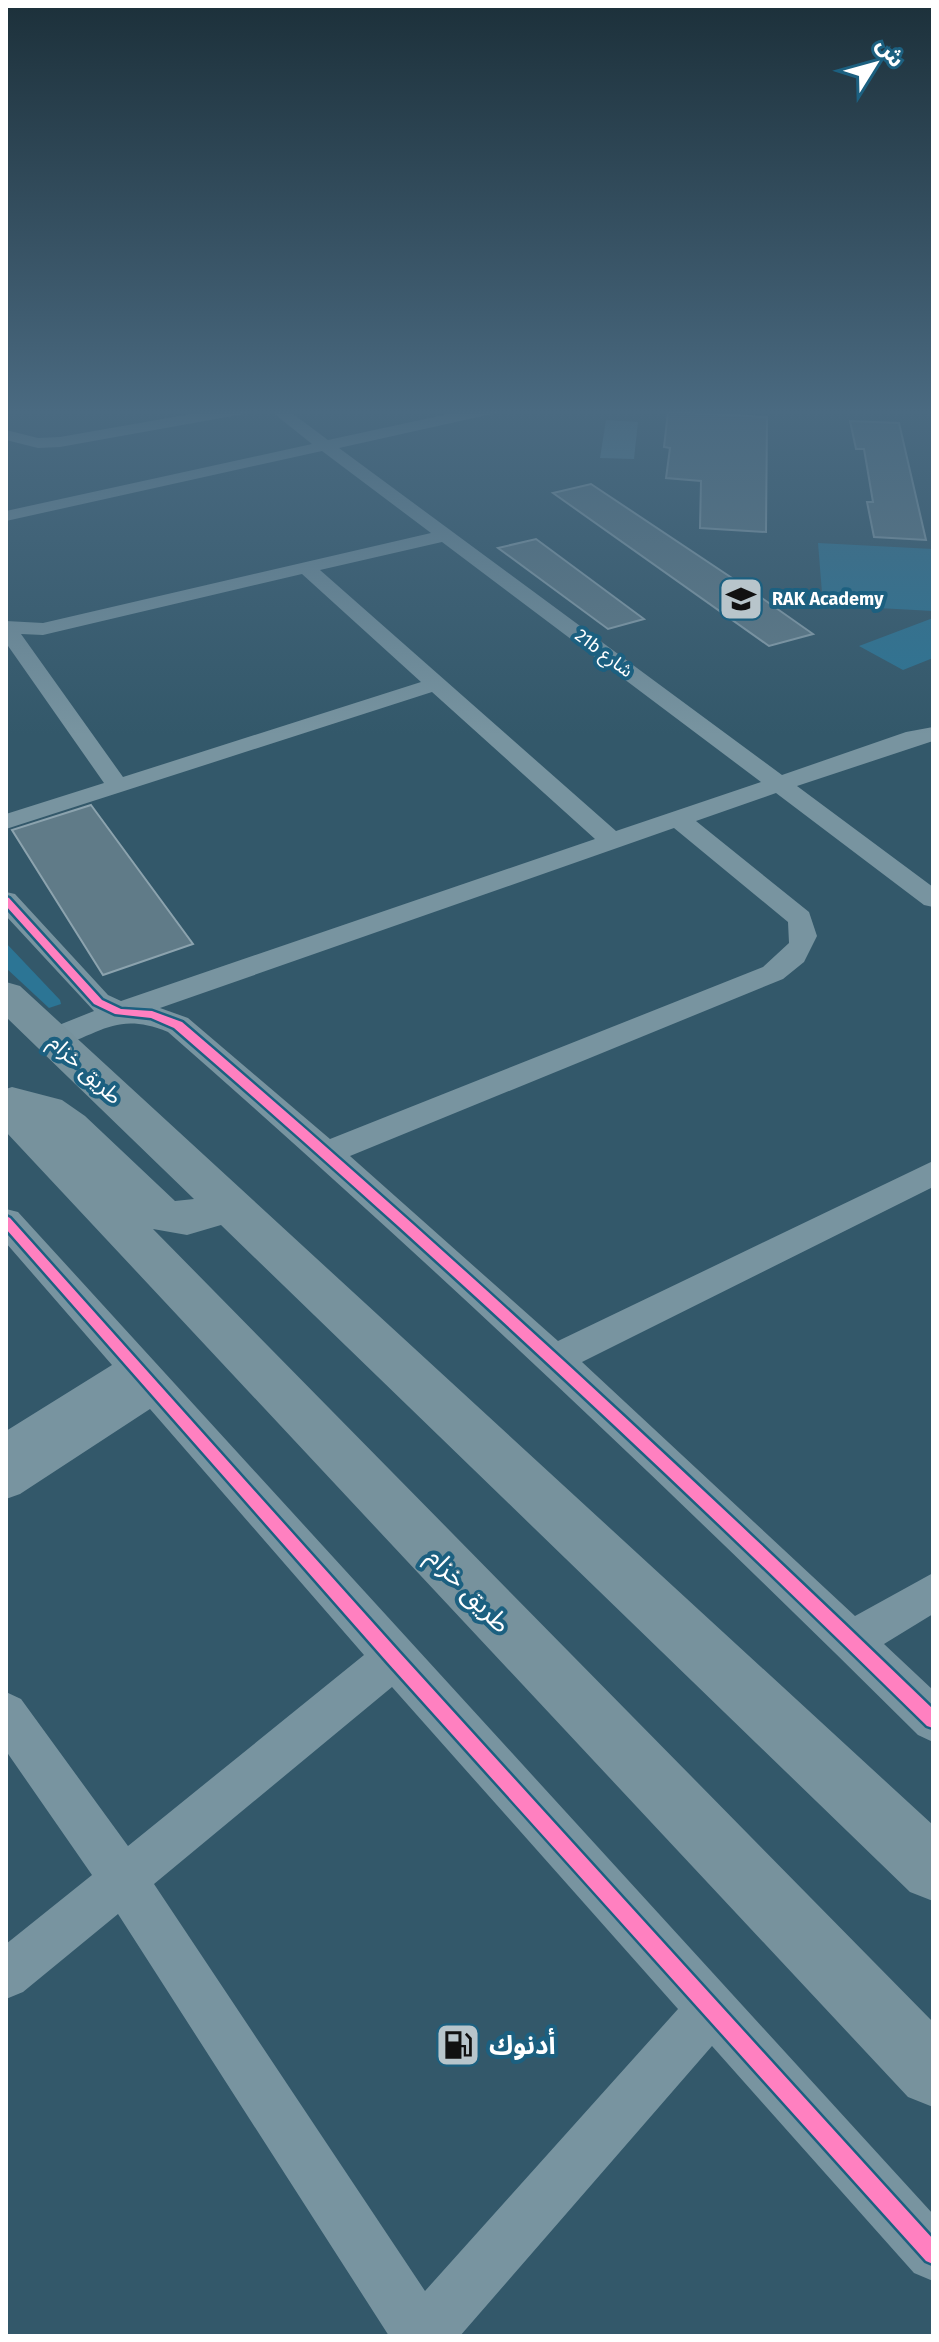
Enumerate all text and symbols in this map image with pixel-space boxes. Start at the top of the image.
north arrow [835,24,915,104]
text: ش [871,32,910,72]
school or university icon: RAK Academy [717,575,765,623]
place label: RAK Academy [772,588,884,610]
street label: 21b شارع [569,624,637,684]
street label: طريق خزام [41,1029,128,1112]
street label: طريق خزام [418,1541,517,1642]
fuel station icon: أدنوك [434,2021,482,2069]
place label: أدنوك [489,2028,556,2061]

